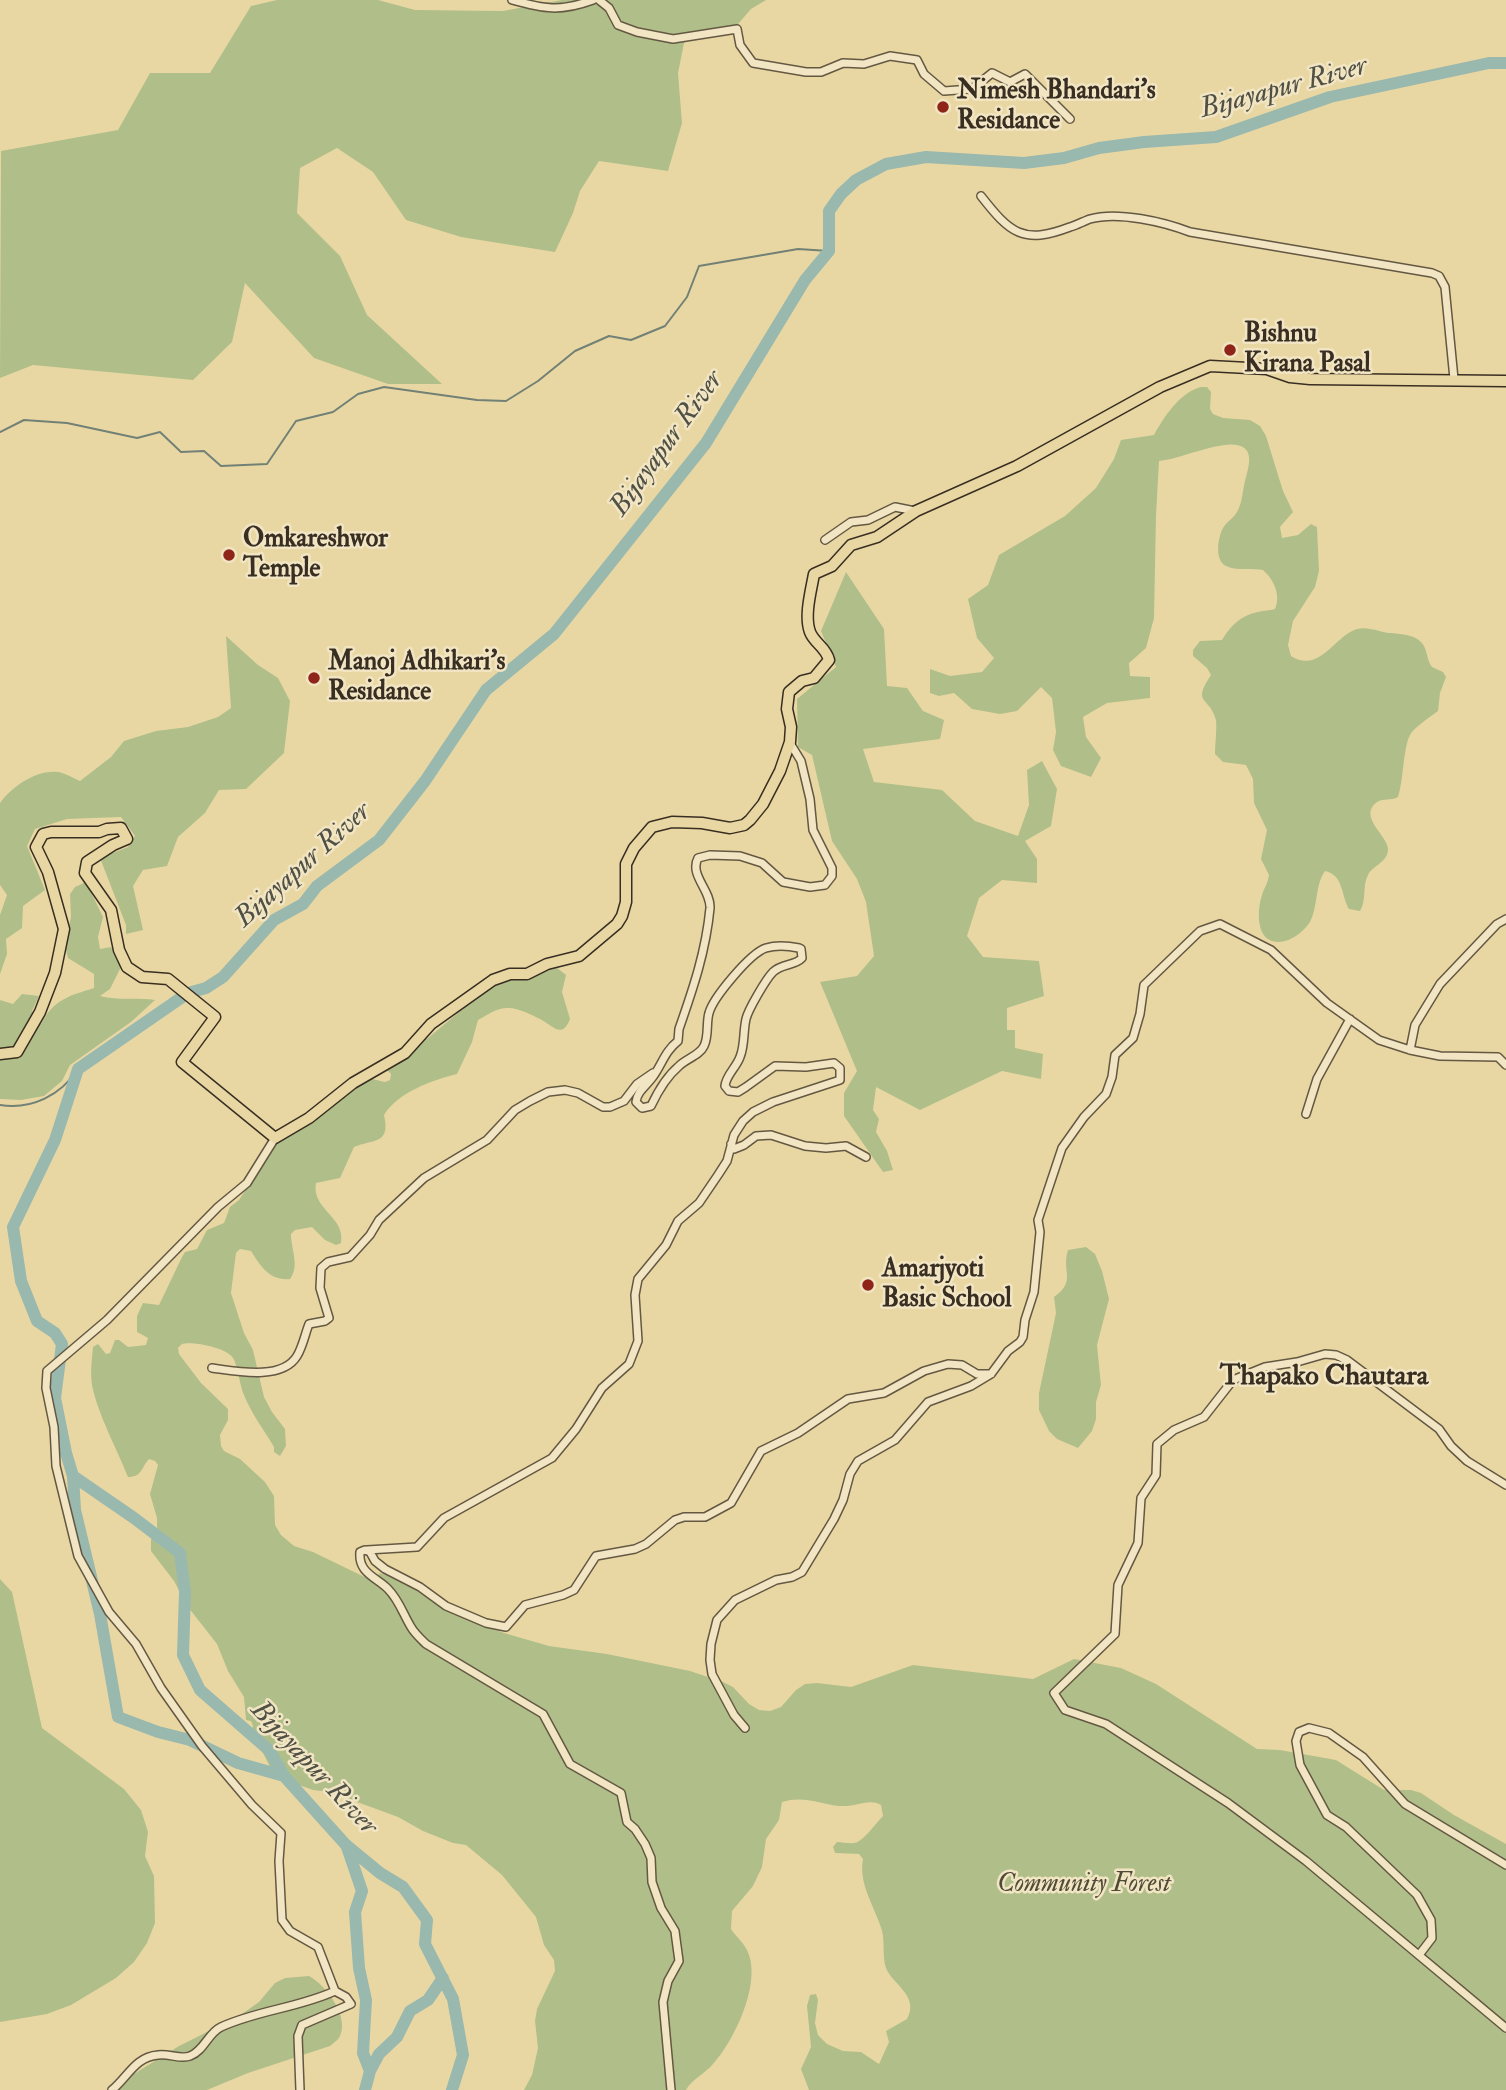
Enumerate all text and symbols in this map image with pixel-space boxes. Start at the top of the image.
water label: Bijayapur River [1197,51,1371,127]
place label: Nimesh Bhandari's Residance [957,76,1156,138]
marker: Nimesh Bhandari's Residance [935,99,951,115]
place label: Bishnu Kirana Pasal [1244,319,1371,380]
marker: Bishnu Kirana Pasal [1222,342,1238,358]
water label: Bijayapur River [604,365,732,523]
place label: Omkareshwor Temple [243,524,388,586]
marker: Omkareshwor Temple [221,547,237,563]
place label: Manoj Adhikari's Residance [328,647,506,708]
marker: Manoj Adhikari's Residance [306,670,322,686]
water label: Bijayapur River [229,796,379,936]
place label: Amarjyoti Basic School [882,1254,1012,1316]
marker: Amarjyoti Basic School [860,1277,876,1293]
district label: Thapako Chautara [1220,1361,1428,1395]
water label: Bijayapur River [242,1695,384,1843]
park label: Community Forest [997,1869,1171,1901]

